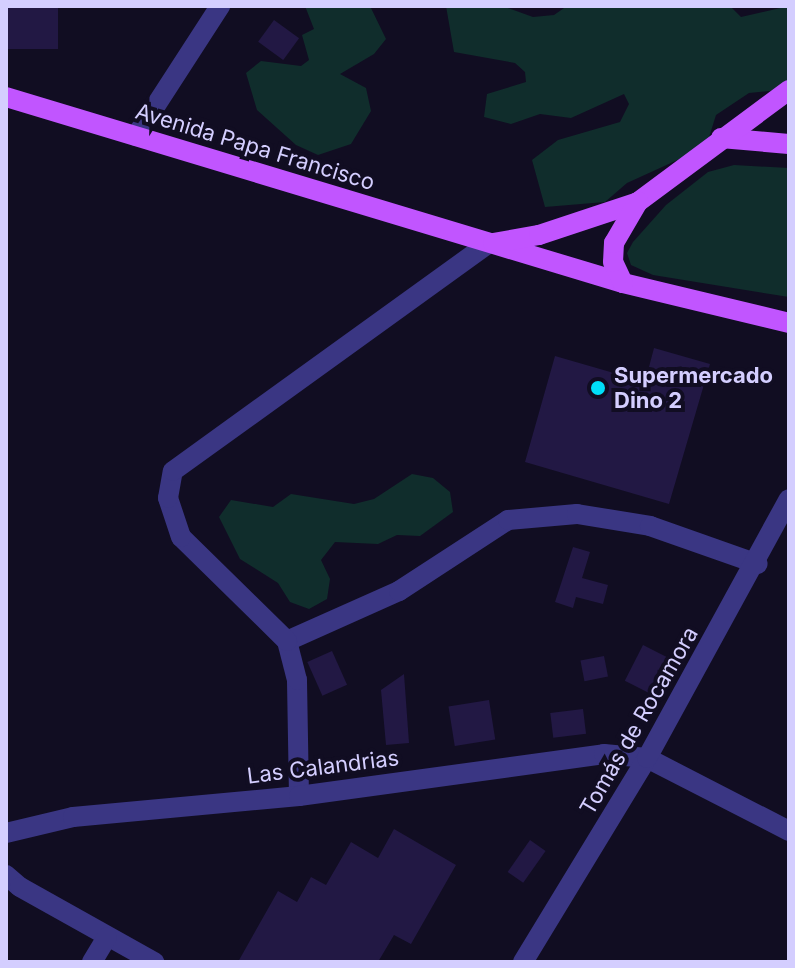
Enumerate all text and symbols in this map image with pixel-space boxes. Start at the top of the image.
street label: Avenida Papa Francisco [132,98,378,196]
place label: Supermercado Dino 2 [614,362,773,414]
marker: Supermercado Dino 2 [589,379,607,397]
street label: Tomás de Rocamora [574,622,704,820]
street label: Las Calandrias [245,745,401,789]

